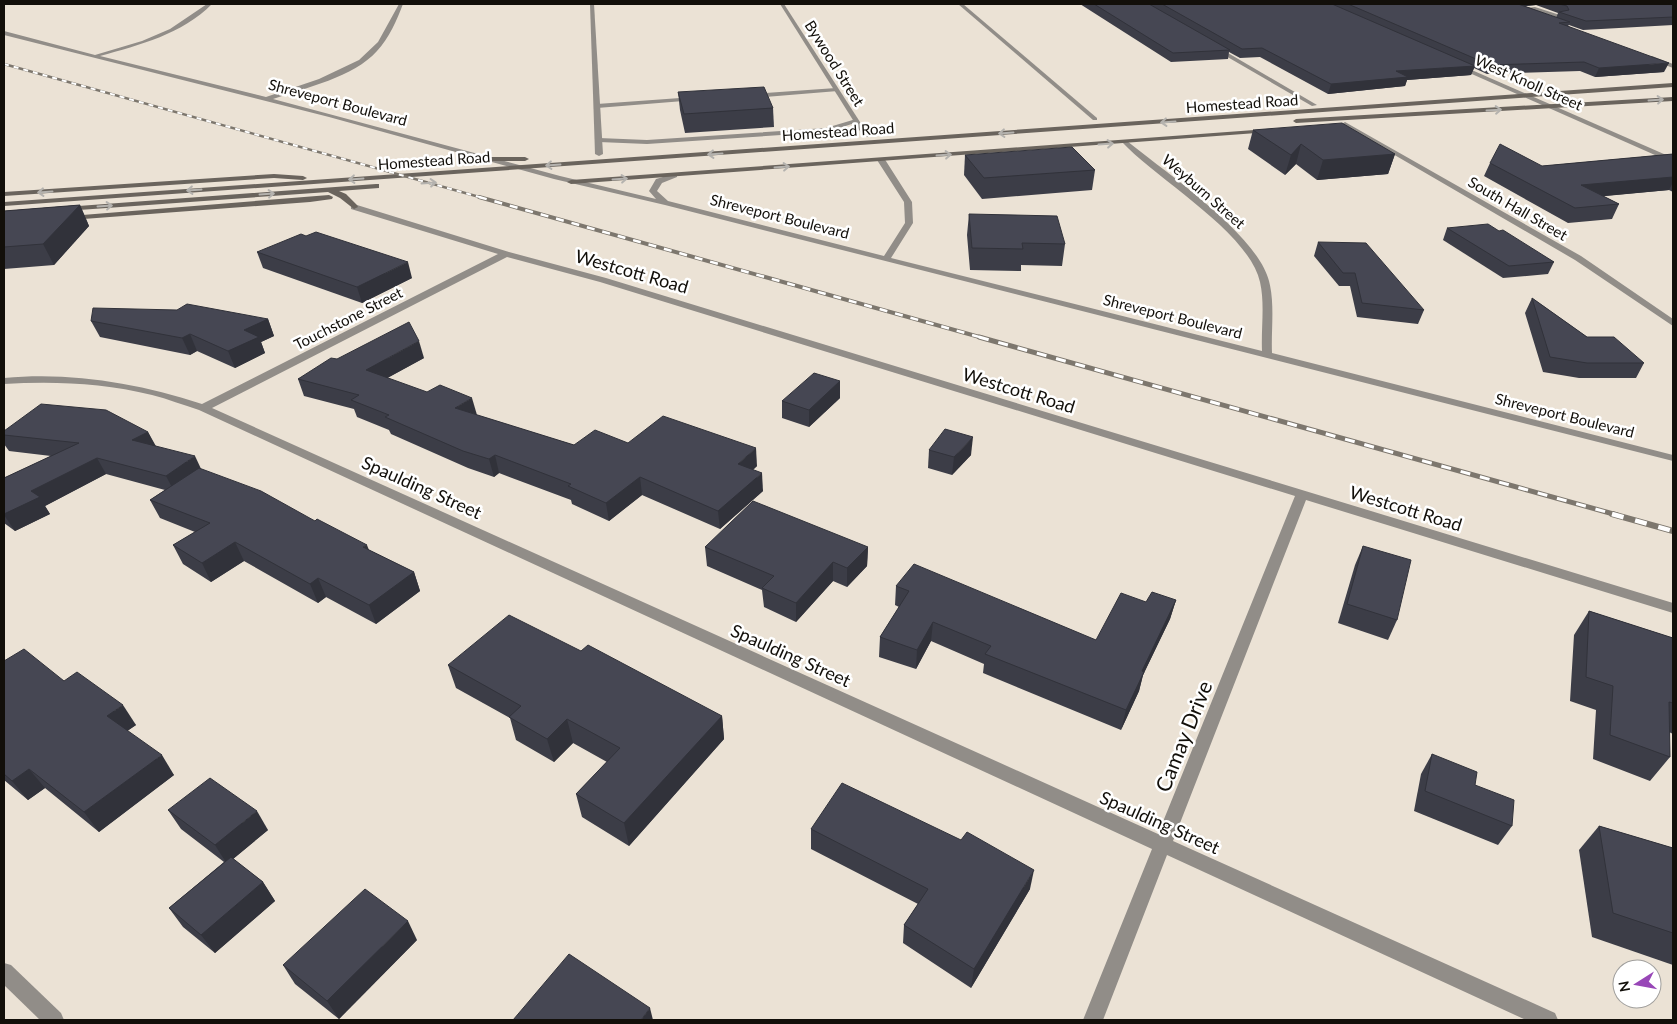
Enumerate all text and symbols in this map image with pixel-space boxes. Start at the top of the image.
street label: Bywood Street [801,17,869,110]
street label: West Knoll Street [1473,50,1586,114]
street label: Shreveport Boulevard [267,75,409,129]
street label: Homestead Road [1185,90,1299,116]
one-way arrow [1648,95,1664,105]
one-way arrow [1485,106,1501,115]
one-way arrow [1160,117,1176,127]
street label: Homestead Road [781,118,895,144]
one-way arrow [998,129,1014,138]
one-way arrow [1098,139,1114,148]
street label: Homestead Road [377,147,491,173]
one-way arrow [708,149,724,158]
street label: Weyburn Street [1159,150,1250,232]
one-way arrow [936,151,952,160]
one-way arrow [546,161,562,170]
one-way arrow [774,163,790,172]
street label: South Hall Street [1465,172,1571,244]
one-way arrow [349,174,365,184]
one-way arrow [612,174,628,183]
one-way arrow [421,178,437,187]
one-way arrow [187,186,203,195]
one-way arrow [37,187,53,196]
one-way arrow [259,190,275,199]
street label: Shreveport Boulevard [709,190,851,242]
one-way arrow [96,201,112,211]
street label: Westcott Road [573,244,691,298]
street label: Touchstone Street [291,283,406,353]
street label: Shreveport Boulevard [1102,290,1244,342]
street label: Westcott Road [960,362,1078,418]
street label: Shreveport Boulevard [1494,389,1636,441]
street label: Spaulding Street [359,451,486,523]
street label: Westcott Road [1347,480,1465,536]
street label: Spaulding Street [728,619,855,691]
street label: Camay Drive [1149,677,1217,795]
street label: Spaulding Street [1097,786,1224,858]
north arrow [1612,959,1662,1009]
text: N [1614,980,1633,993]

